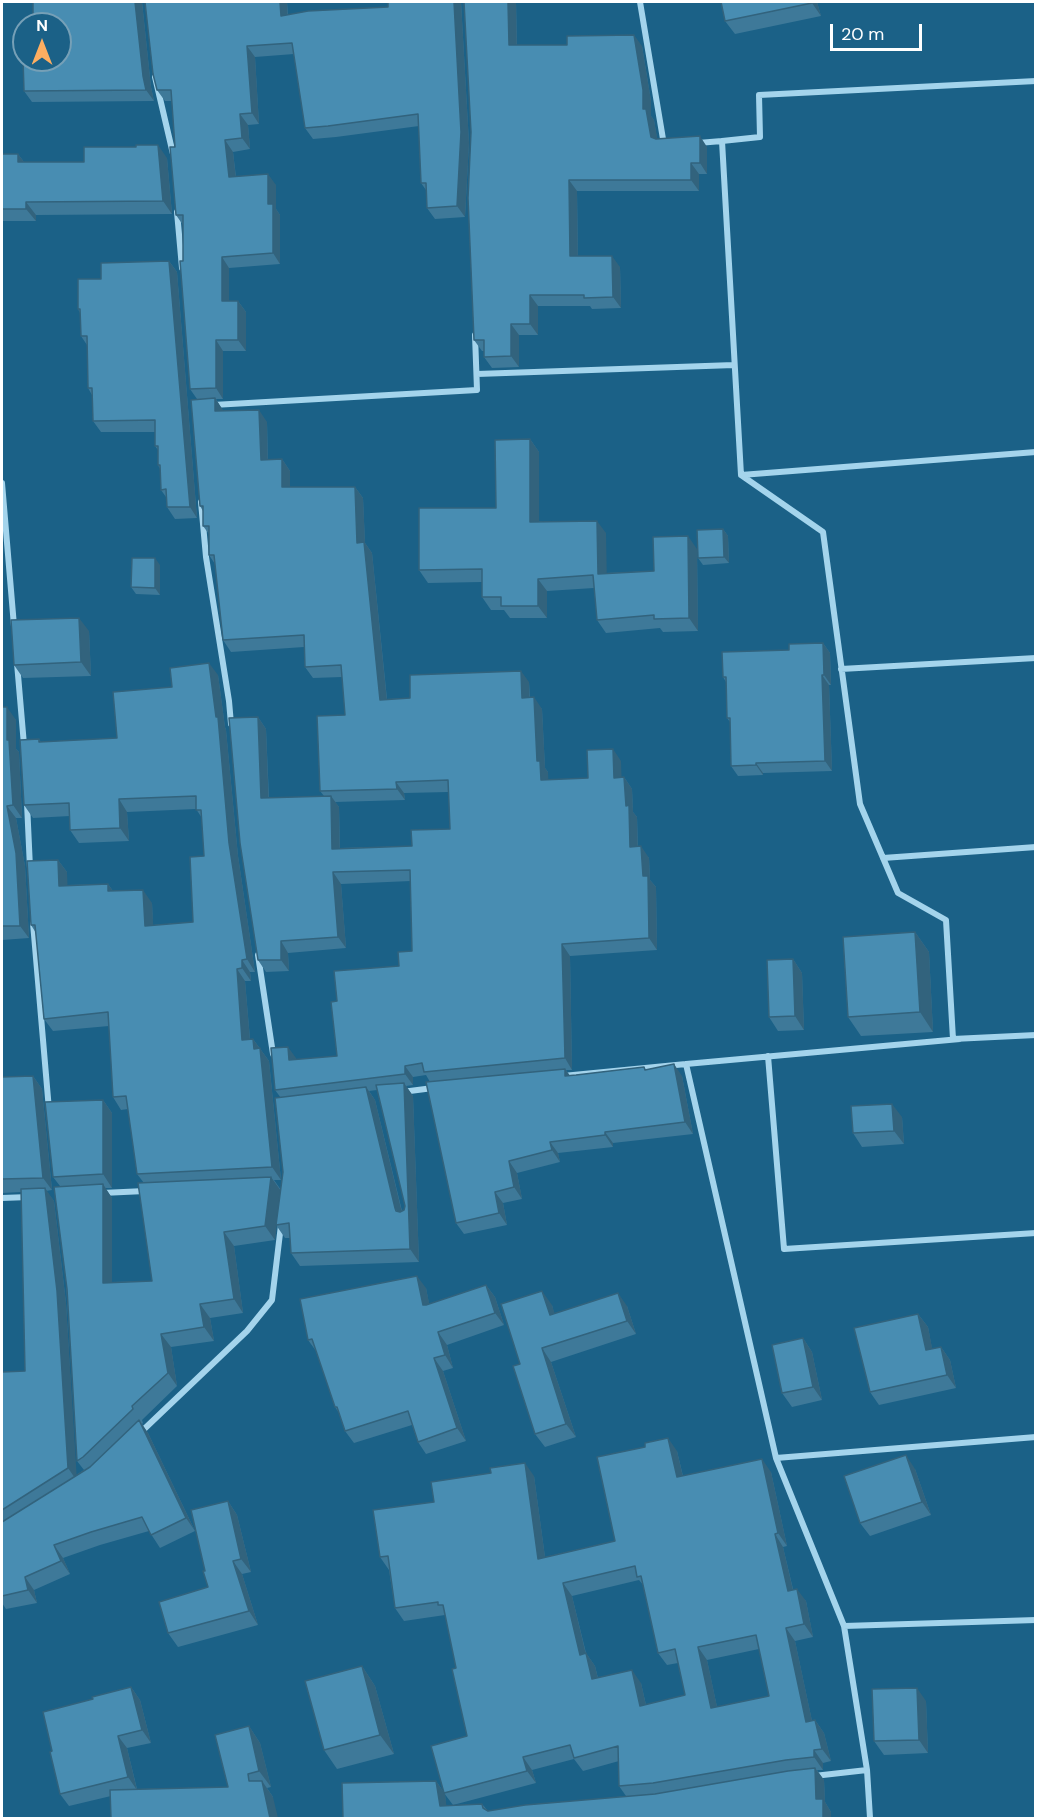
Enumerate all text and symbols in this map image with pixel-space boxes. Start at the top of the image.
north arrow [12,12,72,72]
scale bar [833,12,924,50]
text: N [36,15,48,36]
text: 20 m [841,22,884,46]

